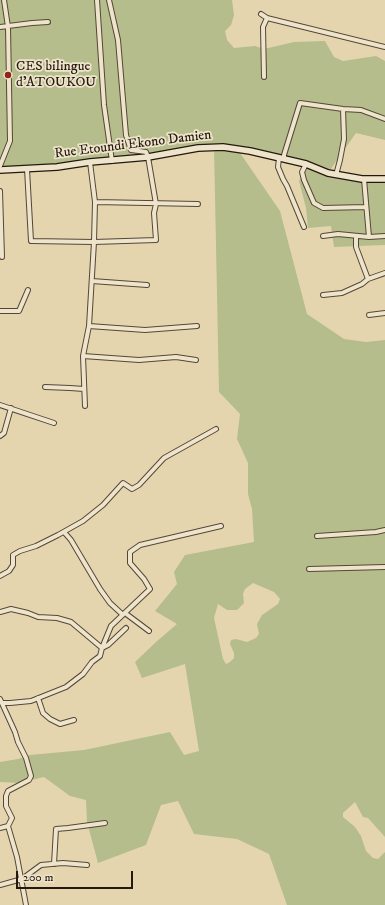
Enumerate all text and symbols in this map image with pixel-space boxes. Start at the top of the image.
place label: CES bilingue d'ATOUKOU [16,59,96,92]
marker: CES bilingue d'ATOUKOU [3,70,13,80]
street label: Rue Etoundi Ekono Damien [54,127,212,163]
scale bar [18,863,135,889]
text: 200 m [23,870,53,885]

